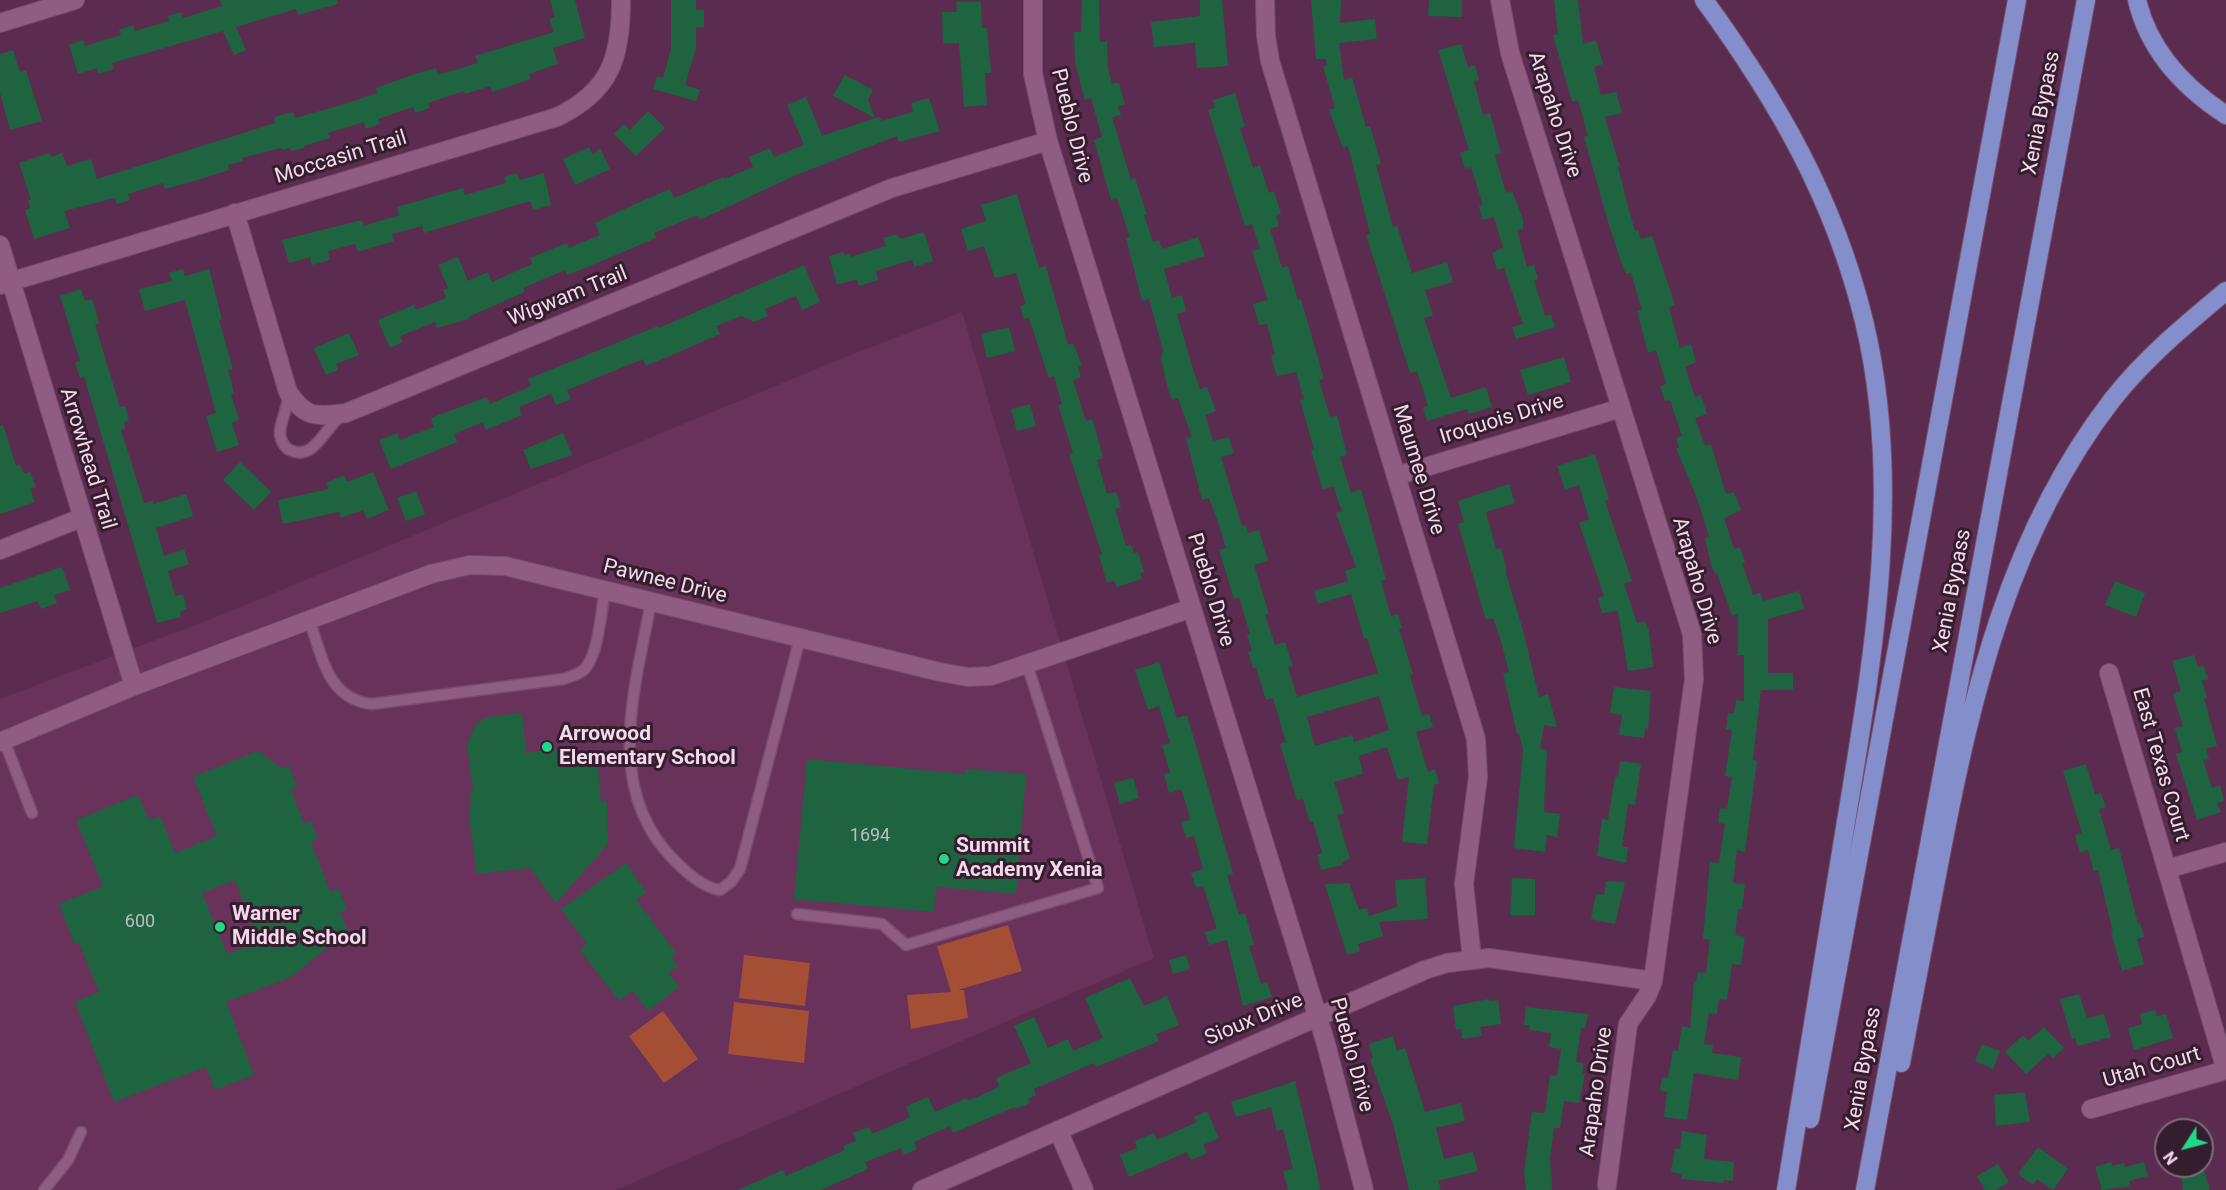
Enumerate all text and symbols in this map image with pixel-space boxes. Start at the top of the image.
street label: Arapaho Drive [1522,49,1586,181]
street label: Xenia Bypass [2018,49,2066,177]
street label: Pueblo Drive [1045,66,1097,186]
street label: Moccasin Trail [272,126,410,190]
street label: Wigwam Trail [505,262,631,332]
street label: Arrowhead Trail [53,385,121,533]
street label: Iroquois Drive [1437,389,1567,451]
street label: Maumee Drive [1386,402,1450,538]
street label: Arapaho Drive [1666,515,1726,647]
street label: Xenia Bypass [1929,527,1977,655]
street label: Pueblo Drive [1181,530,1239,650]
street label: Pawnee Drive [601,554,729,610]
street label: East Texas Court [2126,685,2194,845]
place label: Arrowood Elementary School [559,722,736,772]
marker: Arrowood Elementary School [540,740,554,754]
house number: 1694 [850,825,890,847]
place label: Summit Academy Xenia [956,834,1102,884]
marker: Summit Academy Xenia [937,852,951,866]
place label: Warner Middle School [232,902,367,952]
house number: 600 [125,911,155,933]
marker: Warner Middle School [213,920,227,934]
street label: Sioux Drive [1201,988,1307,1052]
street label: Pueblo Drive [1324,995,1378,1115]
street label: Xenia Bypass [1841,1005,1887,1133]
street label: Arapaho Drive [1575,1025,1619,1159]
street label: Utah Court [2100,1042,2204,1094]
north arrow [2154,1118,2214,1178]
text: N [2160,1148,2182,1168]

